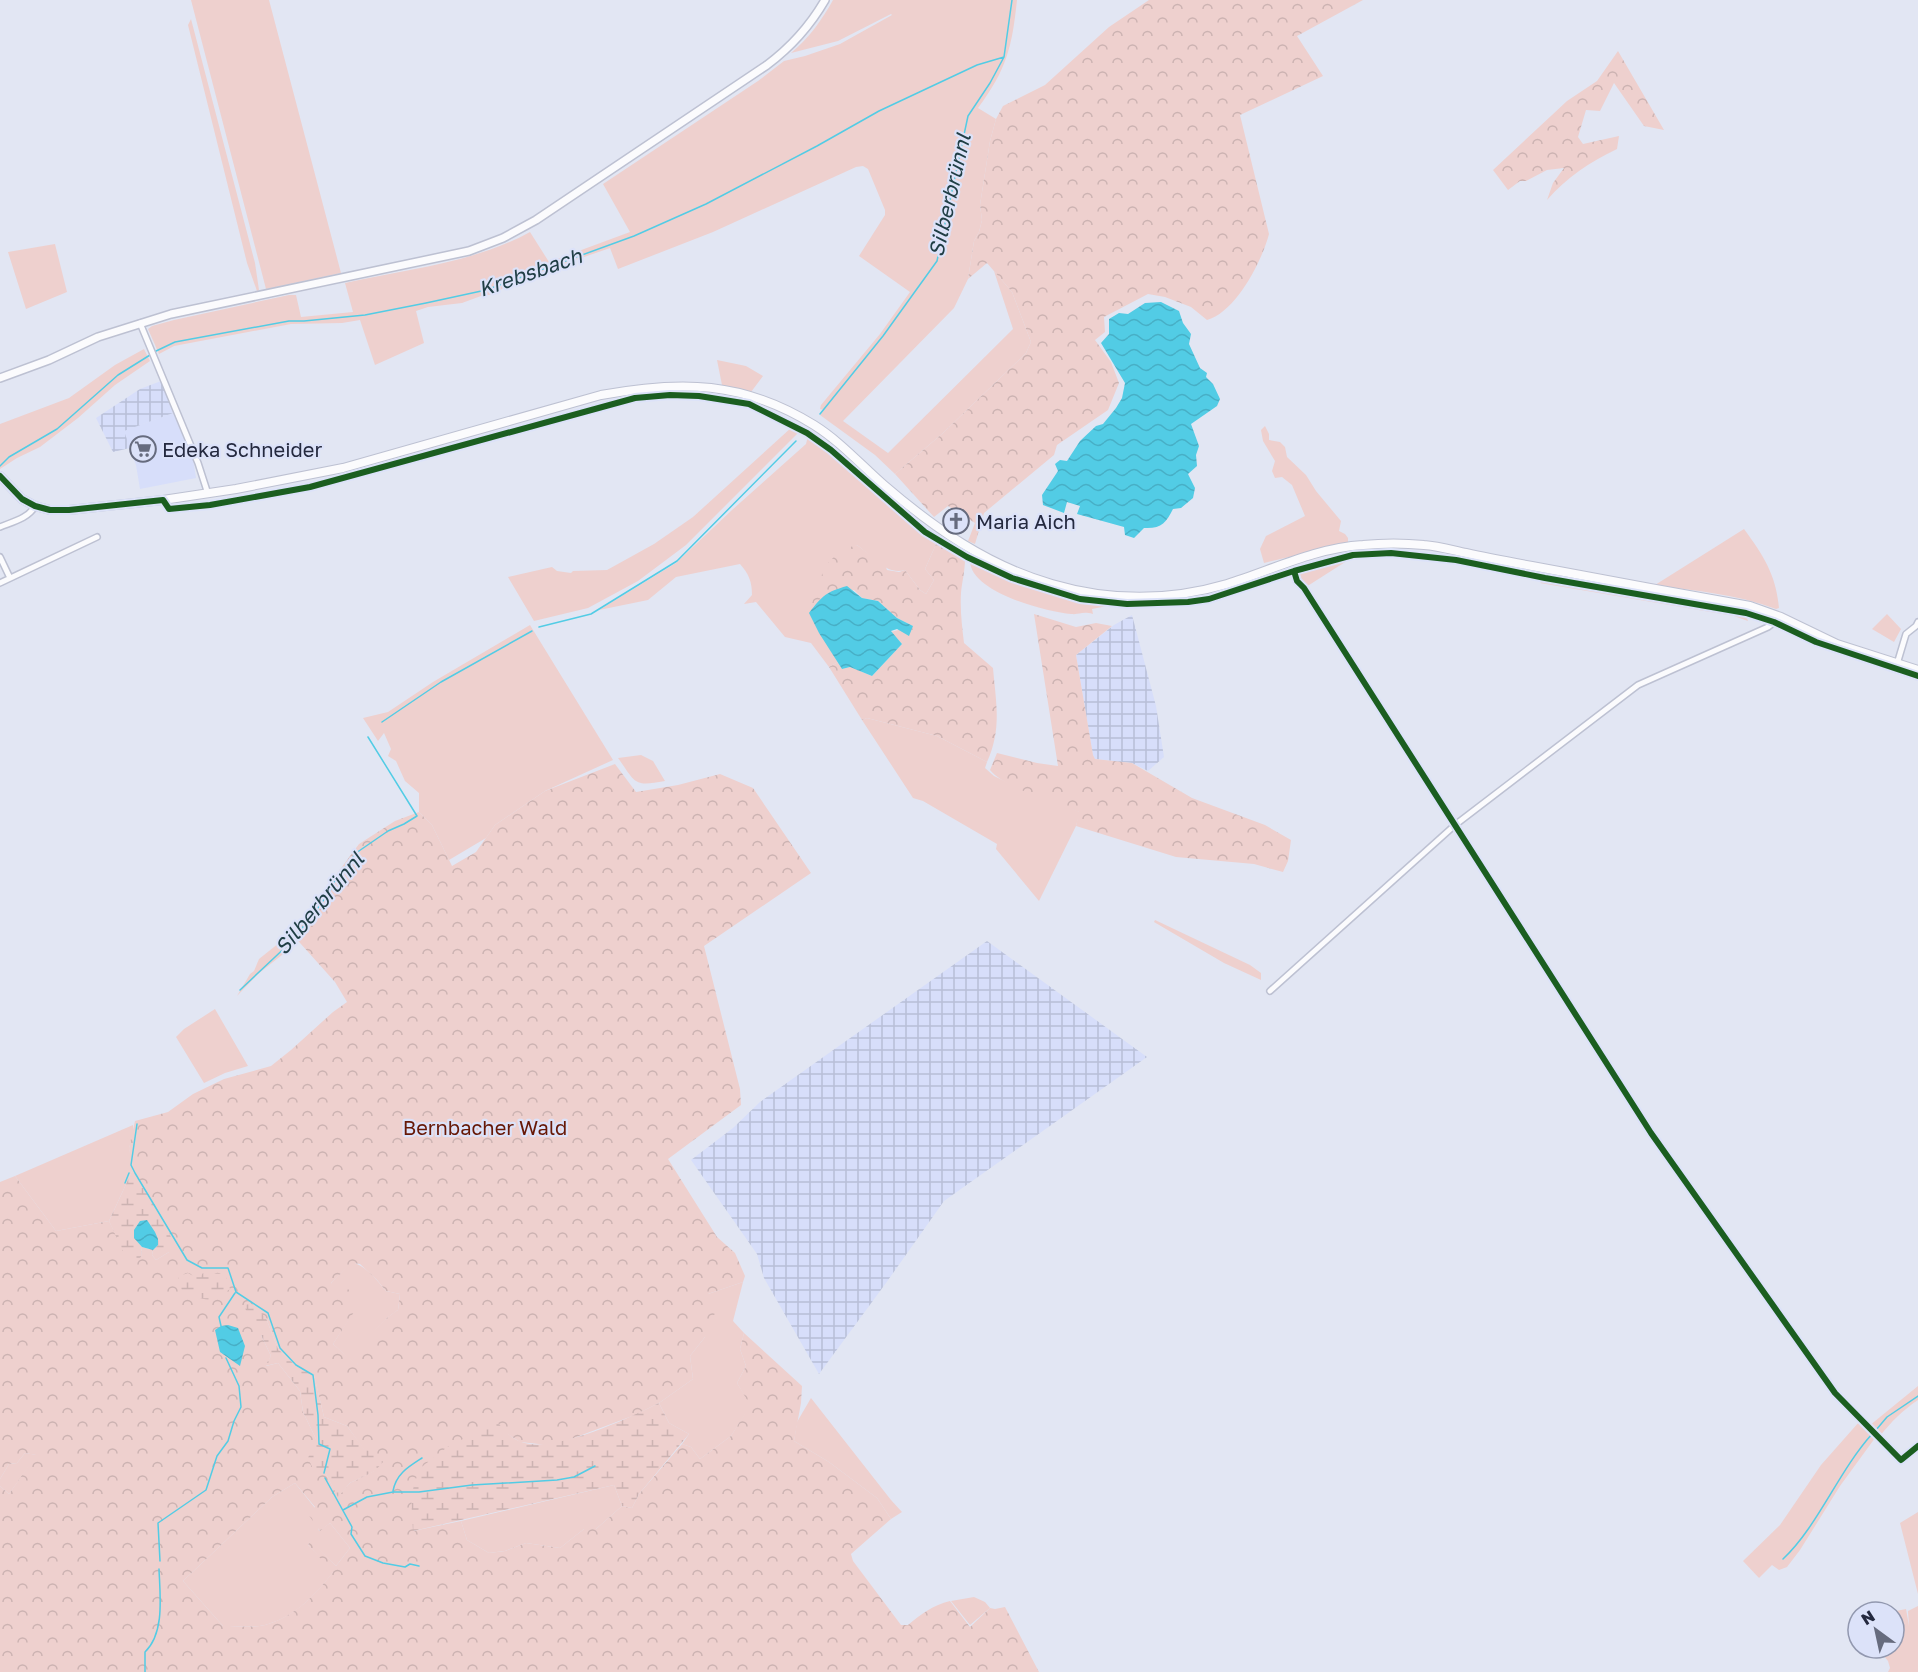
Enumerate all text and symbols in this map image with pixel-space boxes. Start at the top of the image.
water label: Silberbrünnl [922,130,976,259]
water label: Krebsbach [475,242,586,302]
supermarket icon: Edeka Schneider [128,434,158,464]
place label: Edeka Schneider [162,437,322,461]
church icon: Maria Aich [941,506,971,536]
place label: Maria Aich [976,509,1076,533]
water label: Silberbrünnl [269,846,370,959]
park label: Bernbacher Wald [403,1115,567,1139]
north arrow [1846,1600,1906,1660]
text: N [1857,1606,1878,1629]

